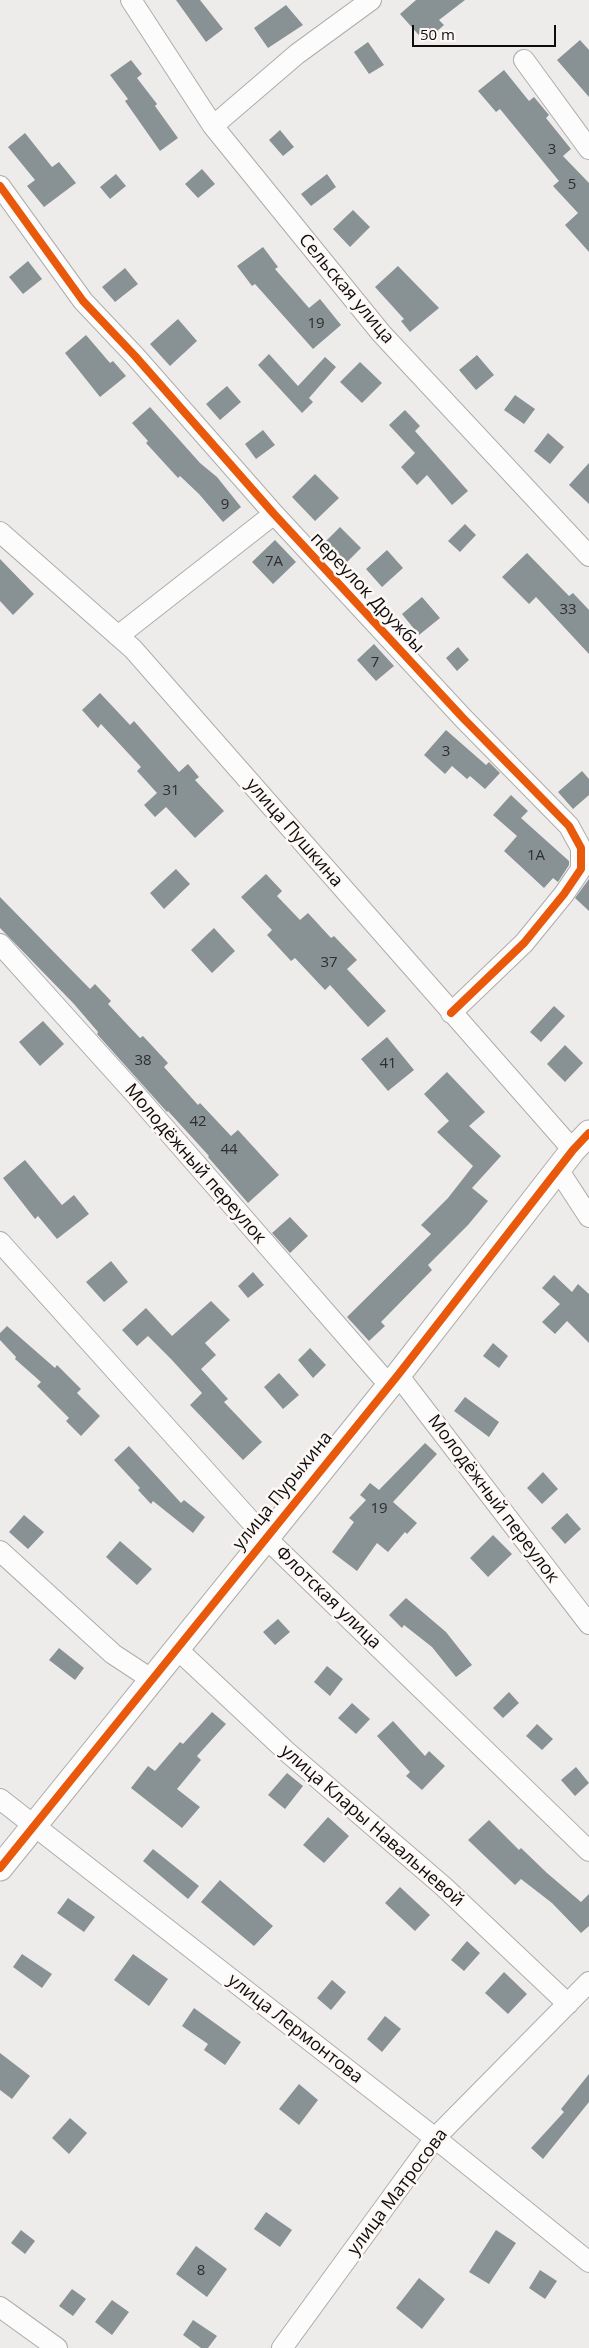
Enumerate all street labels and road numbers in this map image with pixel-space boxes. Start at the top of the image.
street label: Сельская улица [294,230,398,348]
street label: переулок Дружбы [306,528,428,658]
street label: улица Пушкина [241,774,347,892]
street label: Молодёжный переулок [120,1080,270,1248]
street label: Молодёжный переулок [423,1411,563,1587]
street label: улица Пурыхина [229,1428,337,1554]
street label: Флотская улица [271,1542,385,1654]
street label: улица Клары Навальневой [276,1740,468,1912]
street label: улица Лермонтова [223,1970,367,2088]
street label: улица Матросова [343,2124,453,2260]

